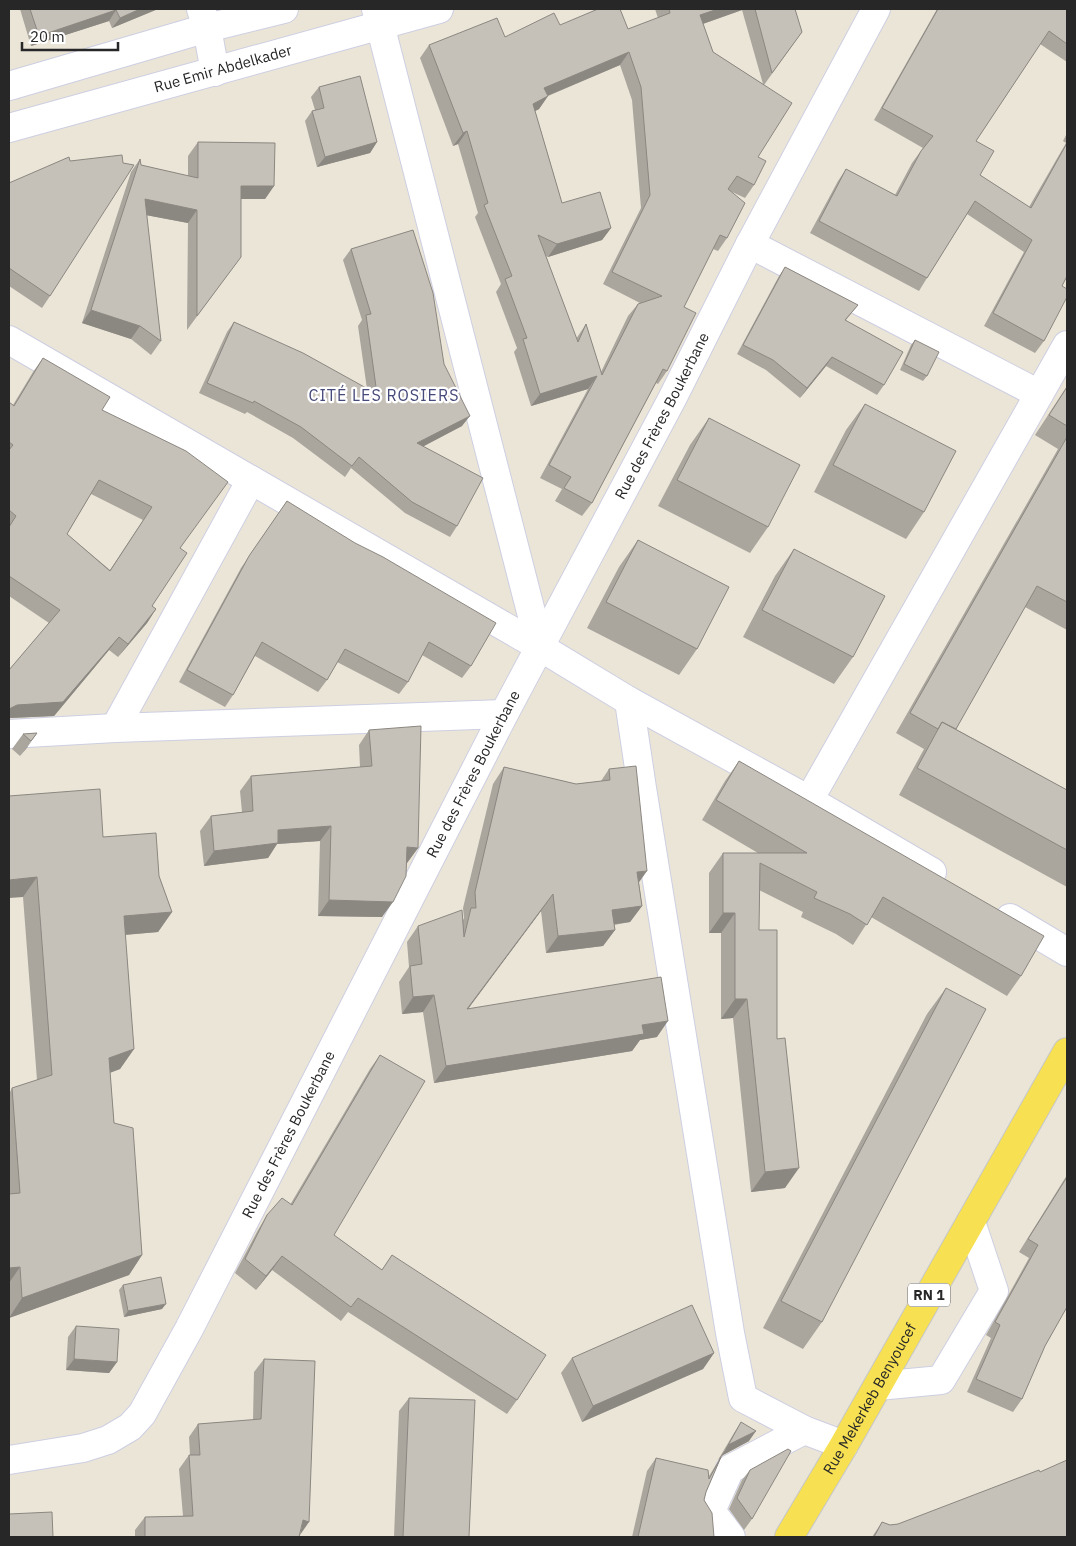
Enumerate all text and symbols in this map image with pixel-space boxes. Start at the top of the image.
scale bar [22,20,119,52]
text: 20 m [30,27,65,46]
street label: Rue Emir Abdelkader [152,40,294,96]
street label: Rue des Frères Boukerbane [610,329,713,502]
district label: CITÉ LES ROSIERS [309,384,459,405]
street label: Rue des Frères Boukerbane [422,687,524,861]
street label: Rue des Frères Boukerbane [237,1047,339,1221]
road number: RN 1 [908,1284,950,1306]
street label: Rue Mekerkeb Benyoucef [819,1320,920,1478]

